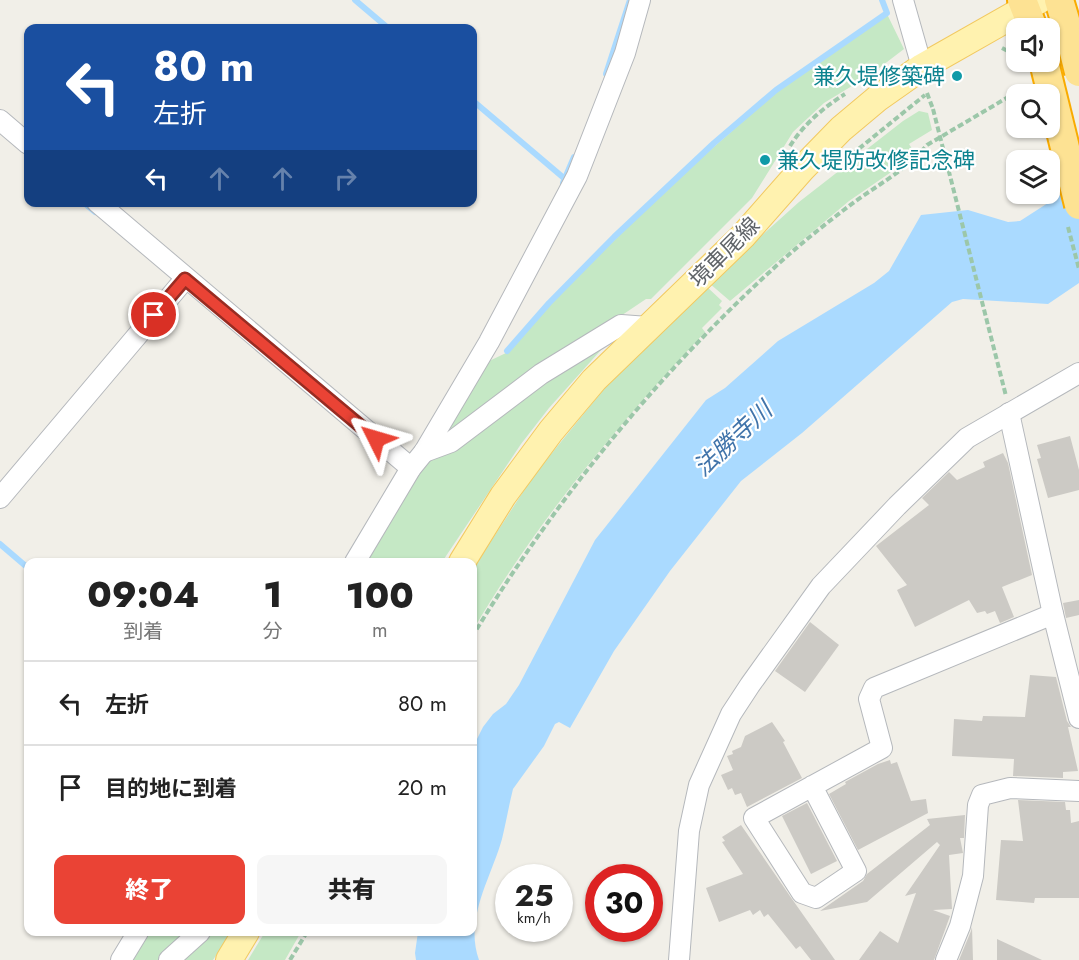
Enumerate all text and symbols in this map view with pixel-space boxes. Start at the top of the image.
map controls [1006,18,1060,204]
button: sound [1006,18,1060,72]
text: 80 m [153,36,254,97]
icon: left [54,48,132,126]
place label: 兼久堤修築碑 [813,60,945,92]
marker: 兼久堤修築碑 [950,69,964,83]
button: search [1006,84,1060,138]
text: 左折 [153,94,207,133]
place label: 兼久堤防改修記念碑 [777,144,975,176]
button: layers [1006,150,1060,204]
marker: 兼久堤防改修記念碑 [758,153,772,167]
icon: left [140,162,173,195]
icon: ahead [203,162,236,195]
icon: ahead [266,162,299,195]
icon: right [329,162,362,195]
street label: 境車尾線 [682,210,766,294]
pin [128,289,179,340]
icon: arrive [137,298,170,331]
water label: 法勝寺川 [686,391,782,484]
position arrow [344,407,408,471]
text: 09:04 [87,568,199,620]
text: 1 [263,568,282,620]
text: 100 [346,569,414,621]
text: m [372,616,388,645]
text: 到着 [123,617,163,646]
text: 分 [263,617,283,646]
icon: left [54,687,87,720]
text: 80 m [398,687,447,719]
text: 左折 [105,688,149,720]
icon: arrive [54,771,87,804]
text: 20 m [398,771,447,803]
text: 目的地に到着 [105,772,237,804]
button: 終了 [54,855,245,924]
button: 共有 [257,855,447,924]
speed limit sign: 30 [585,864,663,942]
text: 25 [514,874,554,917]
text: km/h [517,907,551,929]

